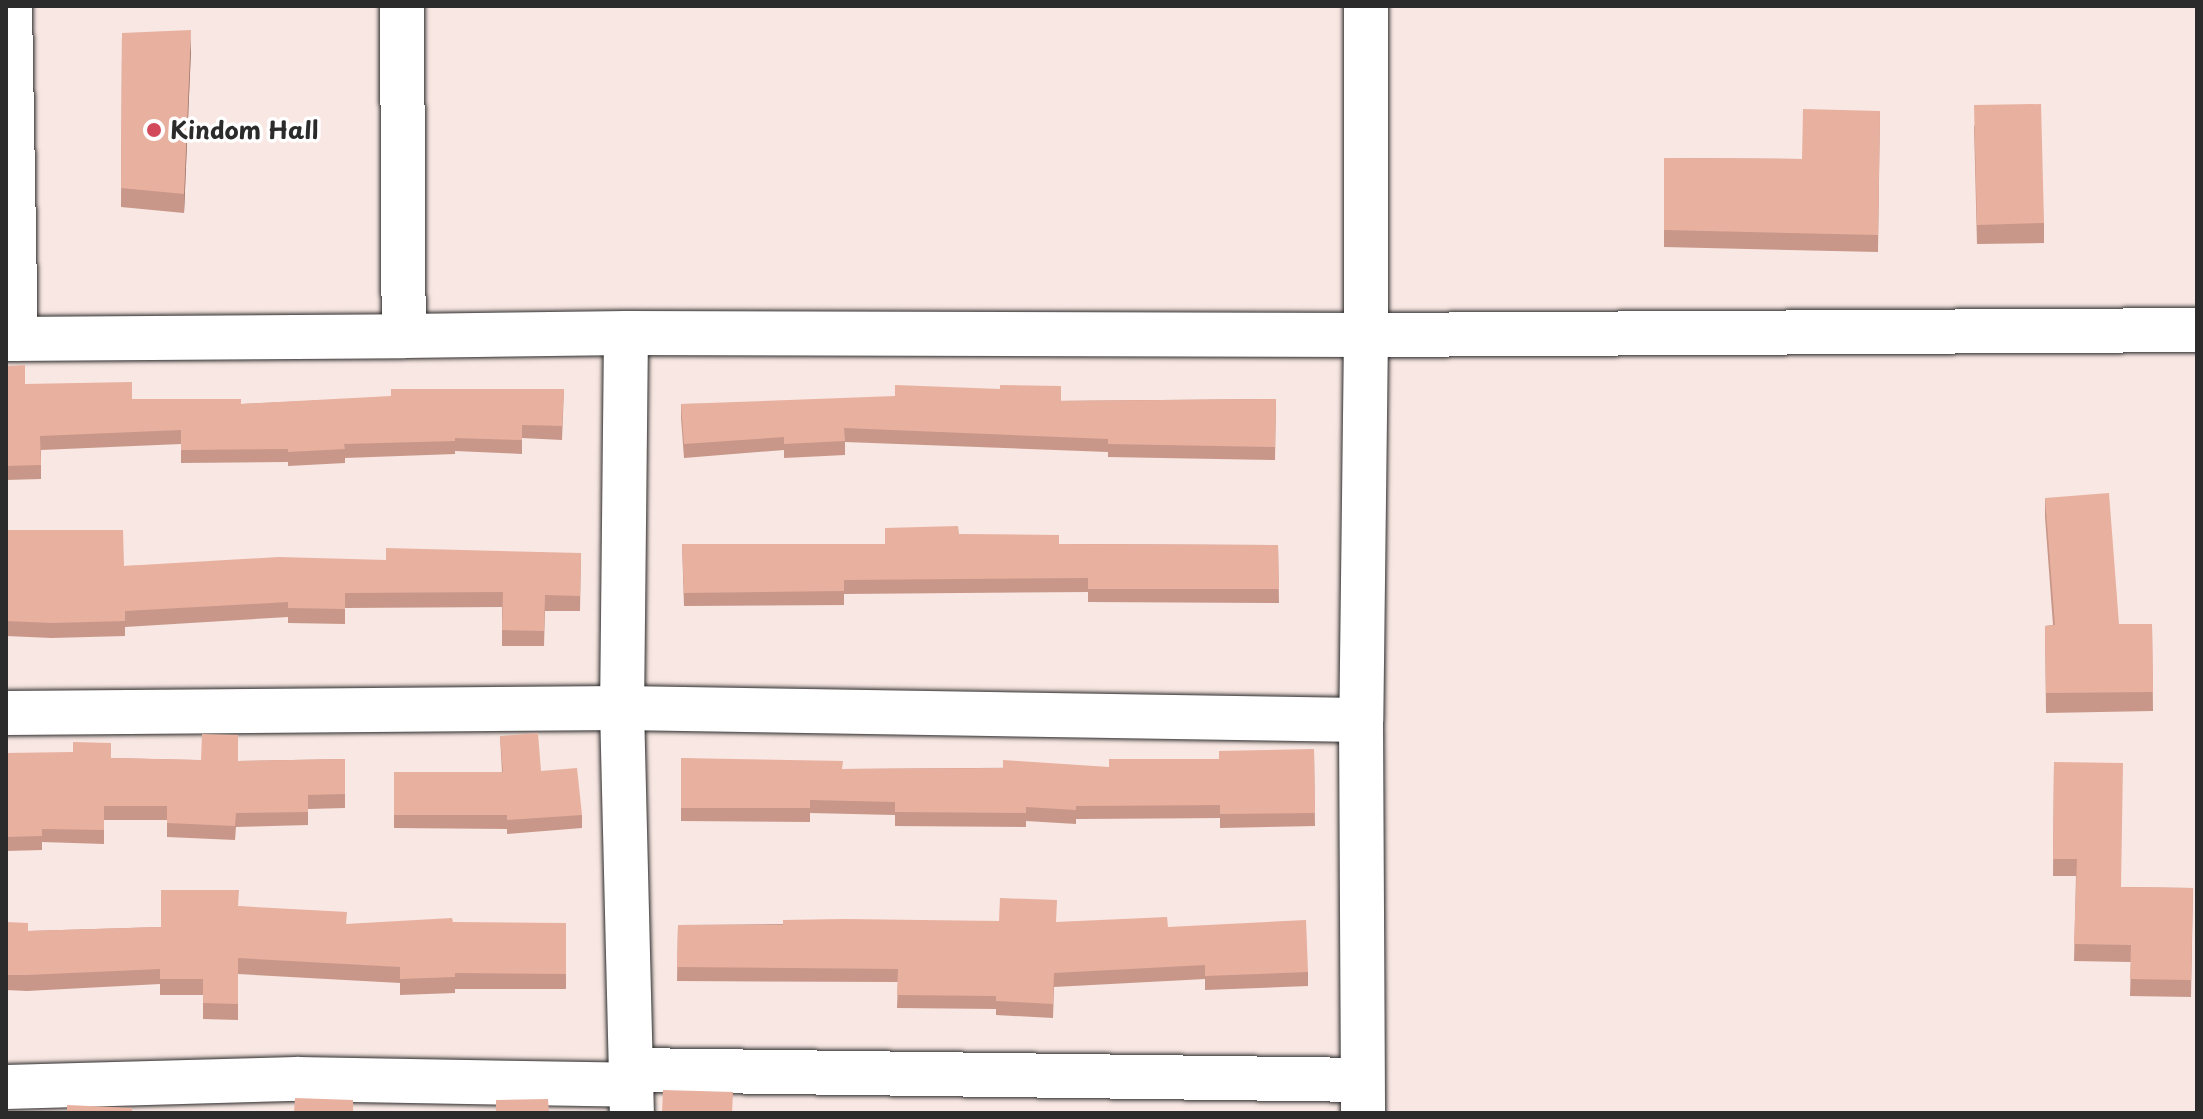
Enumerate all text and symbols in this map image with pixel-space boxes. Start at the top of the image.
place label: Kindom Hall [170,116,318,144]
marker: Kindom Hall [145,121,163,139]

